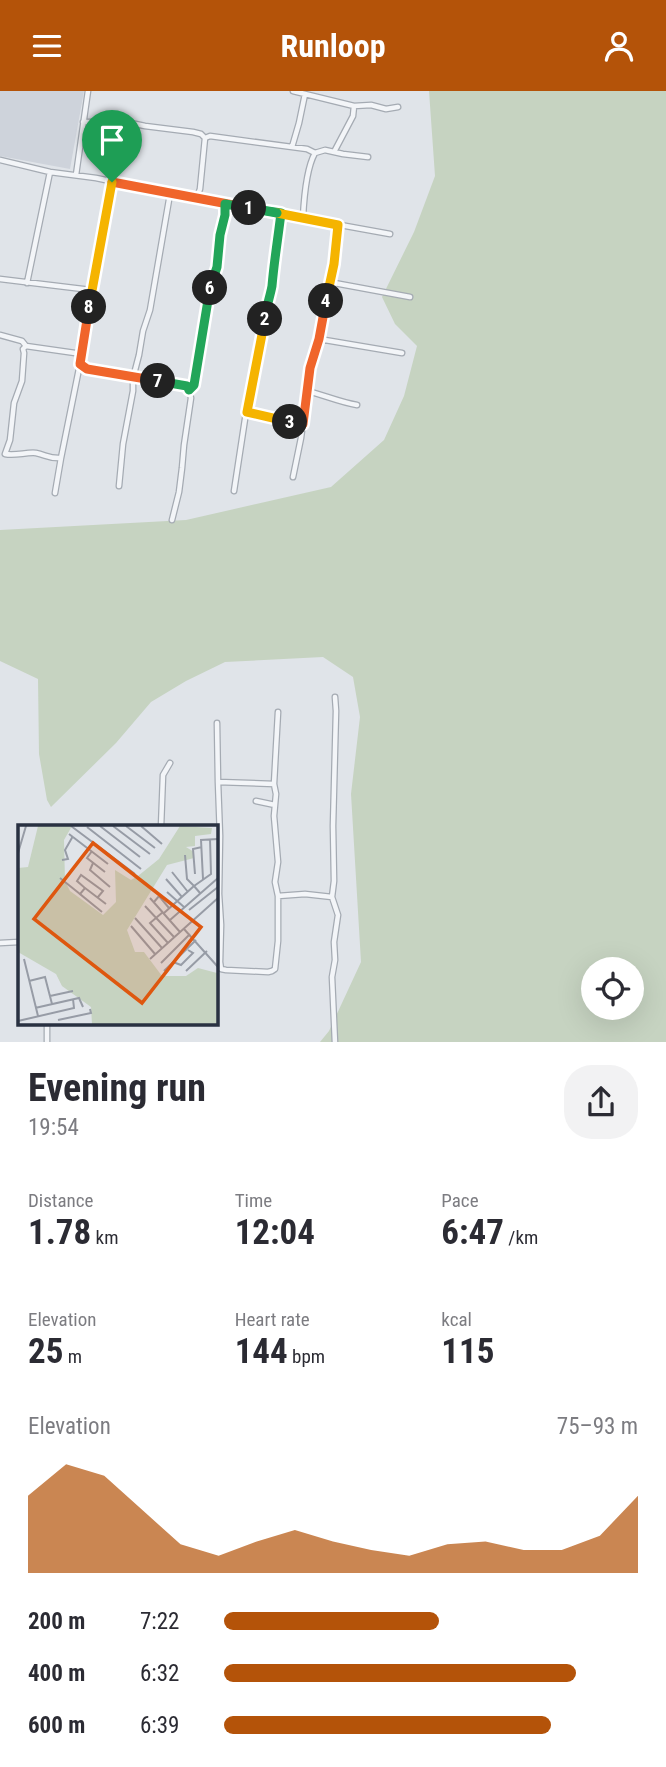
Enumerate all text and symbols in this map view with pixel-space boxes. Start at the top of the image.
icon: menu [28,27,66,65]
text: Runloop [281,27,385,65]
icon: person [600,27,638,65]
pin [82,110,142,182]
icon: arrive [93,121,131,159]
pin: 1 [232,191,266,225]
text: 1 [244,196,253,219]
pin: 6 [192,271,228,305]
text: 6 [205,276,214,299]
pin: 4 [308,283,344,319]
pin: 8 [72,289,106,325]
text: 4 [321,289,330,312]
text: 8 [84,295,93,318]
pin: 2 [247,301,282,337]
text: 2 [260,307,269,330]
pin: 7 [140,363,176,399]
text: 7 [153,369,162,392]
pin: 3 [272,405,308,439]
text: 3 [285,410,294,433]
inset map [18,825,217,1025]
map controls [581,957,644,1020]
button: locate [581,957,644,1020]
button: share [564,1065,638,1139]
text: Evening run [28,1066,206,1110]
text: 19:54 [28,1114,79,1141]
text: Distance [28,1189,93,1212]
text: Time [235,1189,272,1212]
text: Pace [441,1189,479,1212]
text: 1.78 [28,1212,91,1253]
text: 12:04 [235,1212,315,1253]
text: 6:47 [441,1212,504,1253]
text: km [91,1226,118,1249]
text: /km [504,1226,538,1249]
text: Elevation [28,1308,96,1331]
text: Heart rate [235,1308,310,1331]
text: kcal [441,1308,472,1331]
text: 25 [28,1331,63,1372]
text: 144 [235,1331,288,1372]
text: 115 [441,1331,494,1372]
text: m [63,1345,82,1368]
text: bpm [288,1345,325,1368]
text: Elevation [28,1413,111,1440]
text: 75–93 m [557,1413,638,1440]
text: 200 m [28,1608,85,1635]
text: 7:22 [140,1608,179,1635]
text: 400 m [28,1660,85,1687]
text: 6:32 [140,1660,179,1687]
text: 600 m [28,1712,85,1739]
text: 6:39 [140,1712,179,1739]

